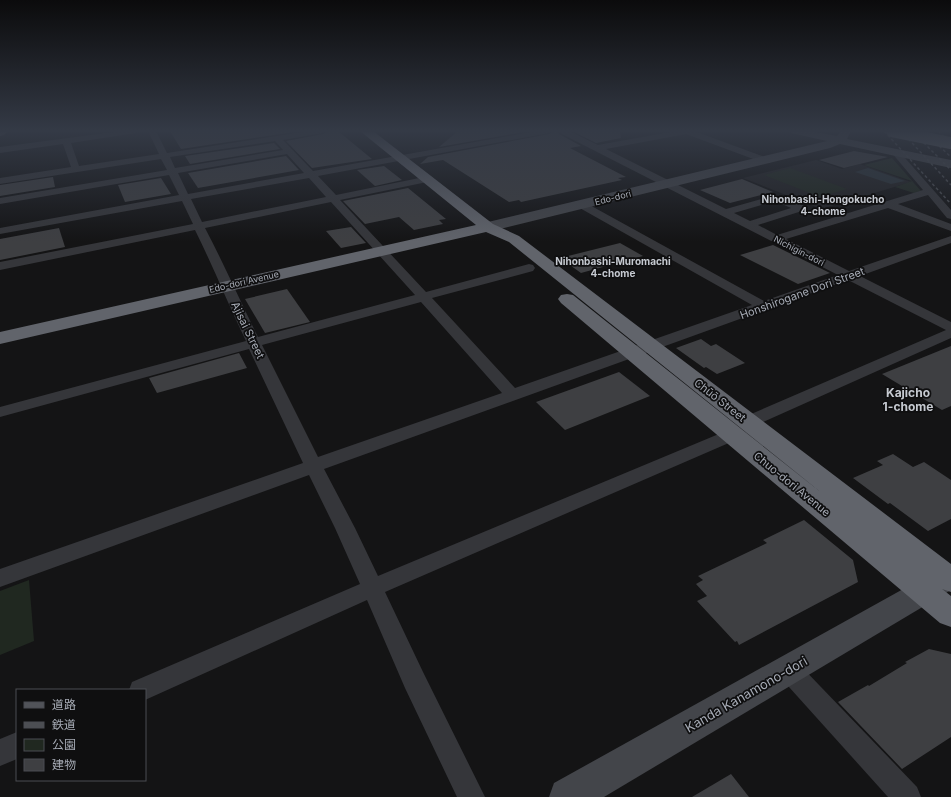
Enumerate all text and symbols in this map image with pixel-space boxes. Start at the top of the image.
street label: Edo-dori [594,188,632,207]
district label: Nihonbashi-Hongokucho 4-chome [762,193,884,217]
street label: Nichigin-dori [772,233,826,268]
district label: Nihonbashi-Muromachi 4-chome [555,255,671,279]
street label: Honshirogane Dori Street [738,264,866,322]
street label: Edo-dori Avenue [208,268,280,295]
street label: Ajisai Street [228,299,268,361]
street label: Chūō Street [691,375,749,425]
district label: Kajicho 1-chome [883,385,933,414]
street label: Chuo-dori Avenue [751,449,833,519]
street label: Kanda Kanamono-dori [682,652,810,736]
legend [16,689,146,781]
text: 道路 [52,697,76,712]
text: 鉄道 [52,717,76,732]
text: 公園 [52,737,76,752]
text: 建物 [52,757,76,772]

